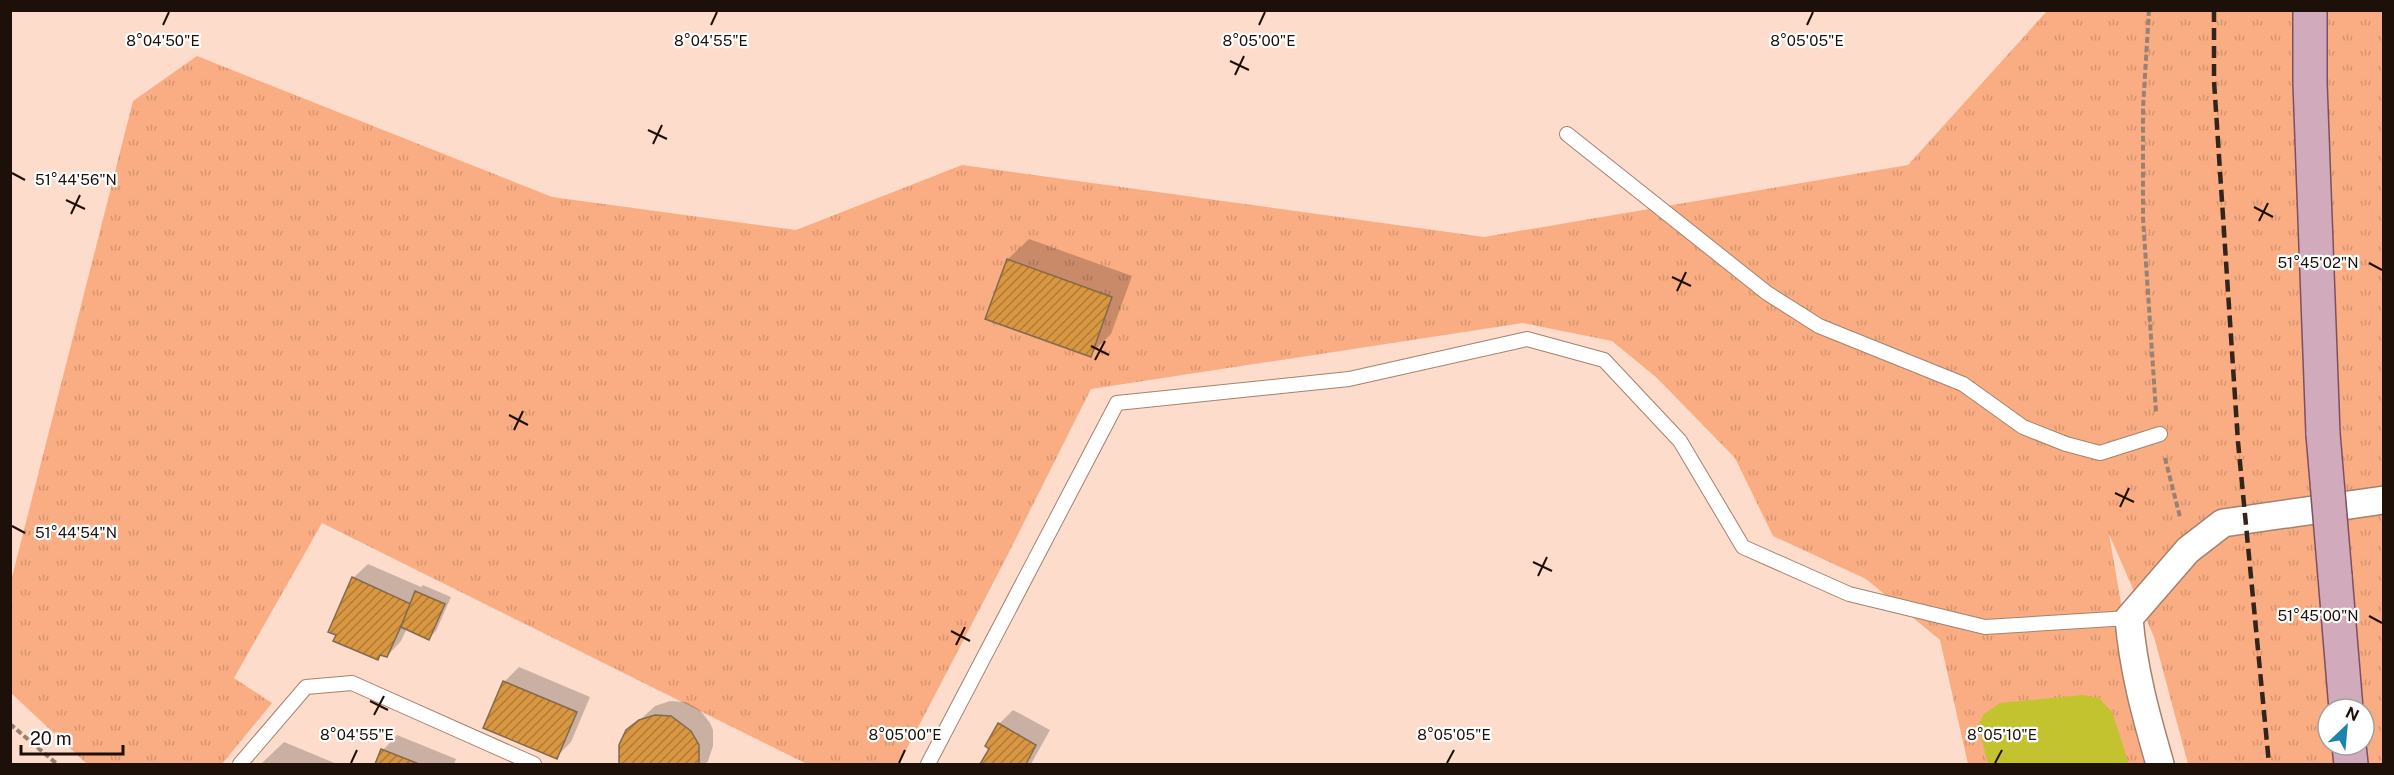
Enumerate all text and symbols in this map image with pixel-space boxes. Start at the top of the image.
text: 8°04'50"E [126,32,200,49]
text: 8°04'55"E [674,32,748,49]
text: 8°05'00"E [1222,32,1296,49]
text: 8°05'05"E [1770,32,1844,49]
text: 51°44'56"N [35,171,117,188]
text: 51°45'02"N [2277,254,2359,271]
text: 51°44'54"N [35,524,117,541]
text: 51°45'00"N [2277,607,2359,624]
north arrow [2316,697,2376,757]
text: N [2343,703,2362,725]
scale bar [21,718,123,756]
text: 8°04'55"E [320,726,394,743]
text: 8°05'00"E [868,726,942,743]
text: 8°05'05"E [1417,726,1491,743]
text: 8°05'10"E [1967,726,2037,743]
text: 20 m [30,728,72,749]

